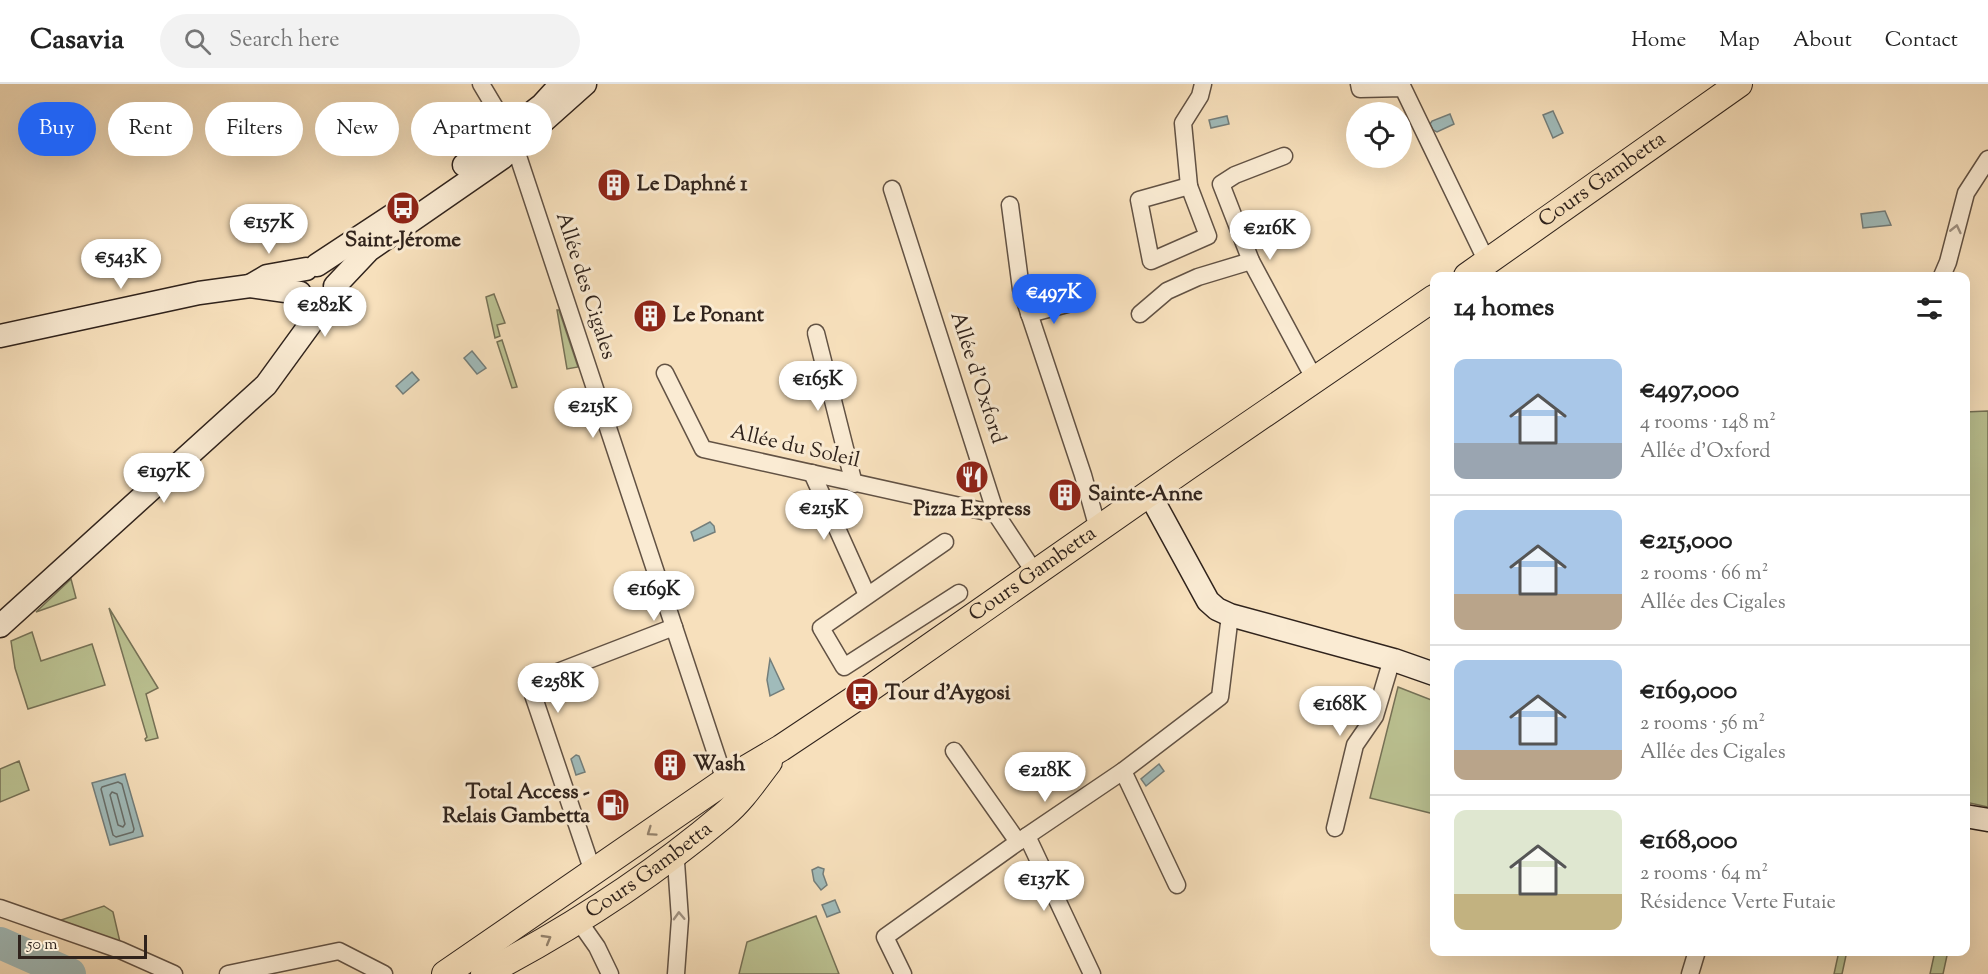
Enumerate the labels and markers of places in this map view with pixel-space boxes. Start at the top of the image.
building icon: Le Daphné 1 [596,167,632,203]
place label: Le Daphné 1 [637,170,748,200]
bus stop icon: Saint-Jérome [385,190,421,226]
pin: €157K [227,204,311,255]
pin: €216K [1228,210,1312,261]
place label: Saint-Jérome [345,226,461,256]
pin: €543K [79,239,163,290]
pin: €497K [1012,274,1096,325]
pin: €282K [283,287,367,338]
building icon: Le Ponant [632,298,668,334]
place label: Le Ponant [673,301,765,331]
pin: €165K [776,361,860,412]
pin: €215K [551,388,635,439]
pin: €197K [122,453,206,504]
restaurant icon: Pizza Express [954,459,990,495]
building icon: Sainte-Anne [1047,477,1083,513]
place label: Sainte-Anne [1088,480,1203,510]
pin: €215K [782,490,866,541]
place label: Pizza Express [913,495,1031,525]
pin: €169K [612,571,696,622]
pin: €258K [516,663,600,714]
bus stop icon: Tour d'Aygosi [844,676,880,712]
place label: Tour d'Aygosi [885,679,1011,709]
pin: €168K [1298,686,1382,737]
building icon: Wash [652,747,688,783]
place label: Wash [693,750,746,780]
pin: €218K [1003,752,1087,803]
place label: Total Access - Relais Gambetta [442,778,590,832]
fuel station icon: Total Access - Relais Gambetta [595,787,631,823]
pin: €137K [1002,861,1086,912]

